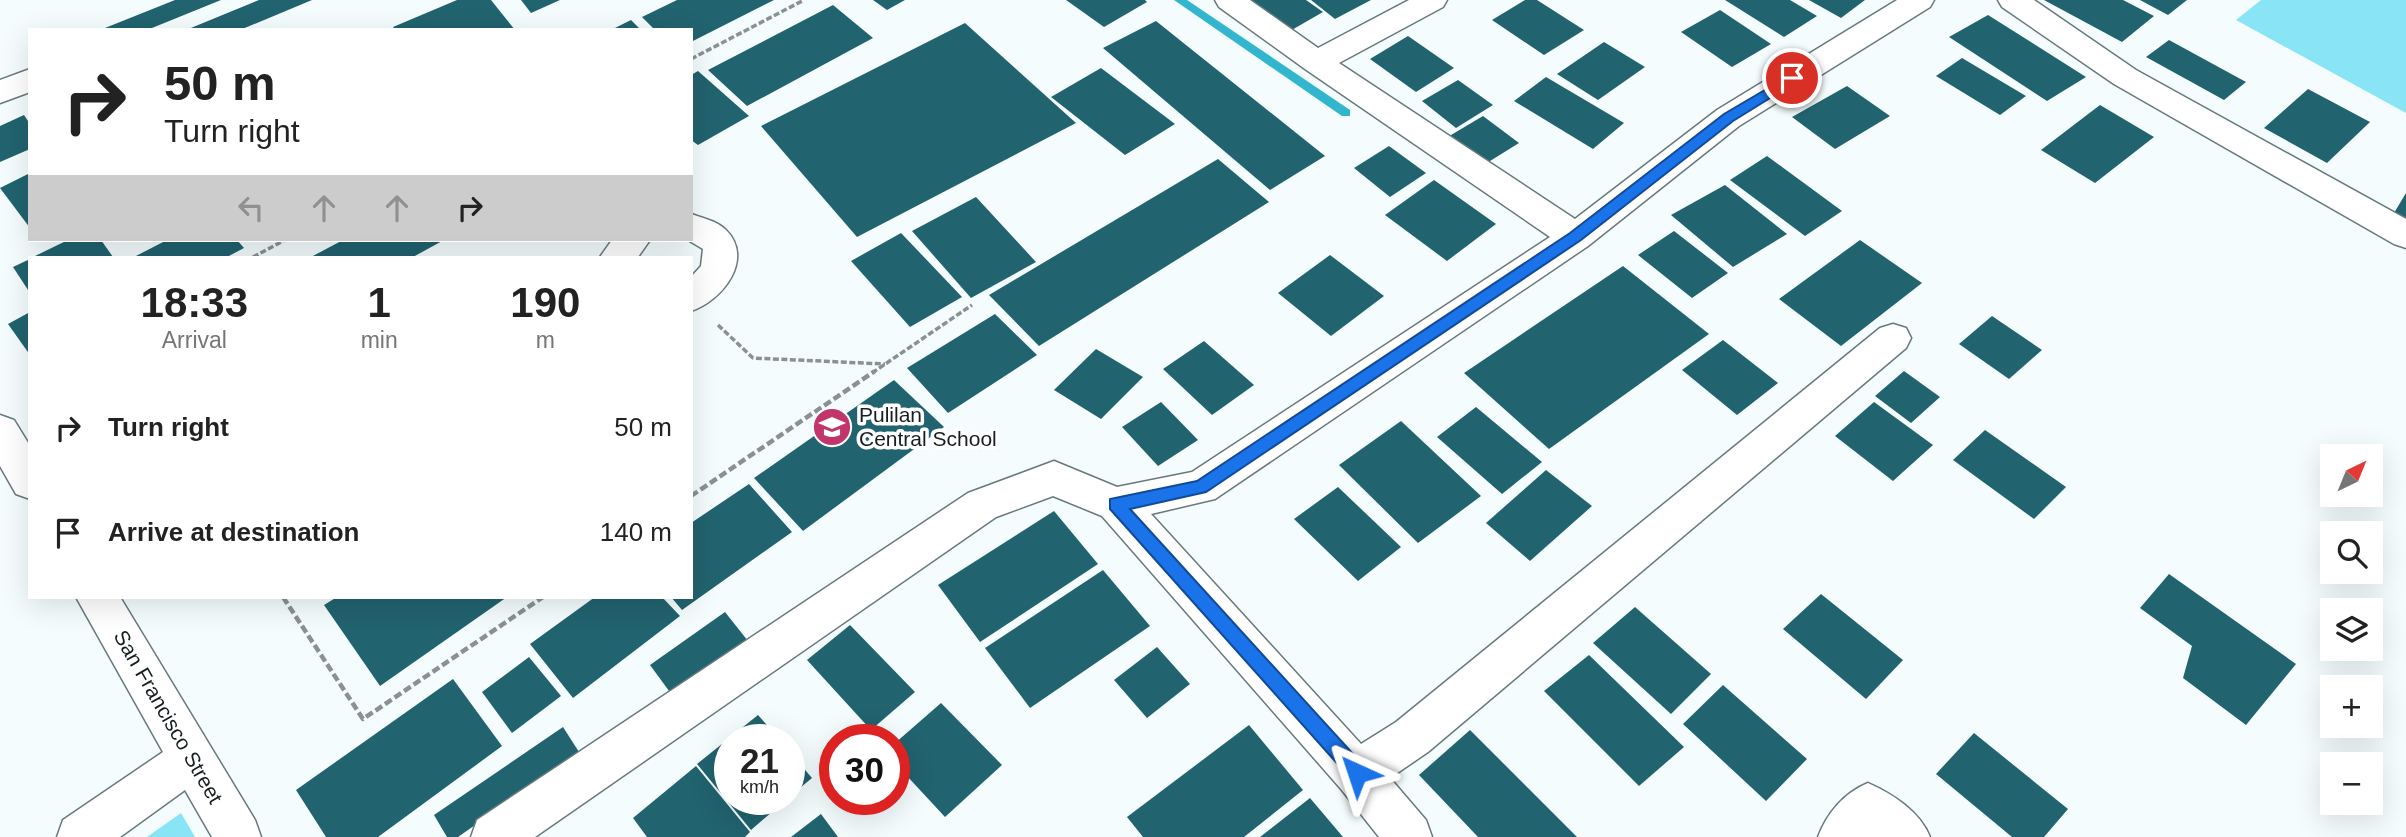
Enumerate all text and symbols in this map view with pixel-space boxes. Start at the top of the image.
pin [1762,48,1822,108]
icon: right [49,56,140,147]
text: 50 m [164,56,276,110]
icon: arrive [1773,59,1811,97]
text: Turn right [164,113,300,149]
icon: left [232,189,270,227]
icon: ahead [305,189,343,227]
icon: ahead [378,189,416,227]
icon: right [451,189,489,227]
text: 18:33 [141,279,248,326]
text: 1 [367,279,391,326]
text: 190 [510,279,580,326]
text: Arrival [162,327,227,353]
text: min [361,327,398,353]
text: m [536,327,555,353]
place label: Pulilan Central School [859,403,997,450]
school or university icon: Pulilan Central School [811,406,853,448]
icon: right [49,409,87,447]
text: Turn right [108,412,229,442]
text: 50 m [614,412,672,442]
north arrow [2320,444,2384,508]
map controls [2320,444,2383,815]
icon: arrive [49,514,87,552]
text: Arrive at destination [108,517,359,547]
text: 140 m [600,517,672,547]
button: search [2320,521,2383,584]
button: layers [2320,598,2383,661]
street label: San Francisco Street [109,626,227,808]
button: + [2320,675,2383,738]
speed limit sign: 30 [819,724,910,815]
position arrow [1320,736,1394,810]
text: 21 [740,741,779,780]
button: − [2320,752,2383,815]
text: km/h [740,777,779,797]

